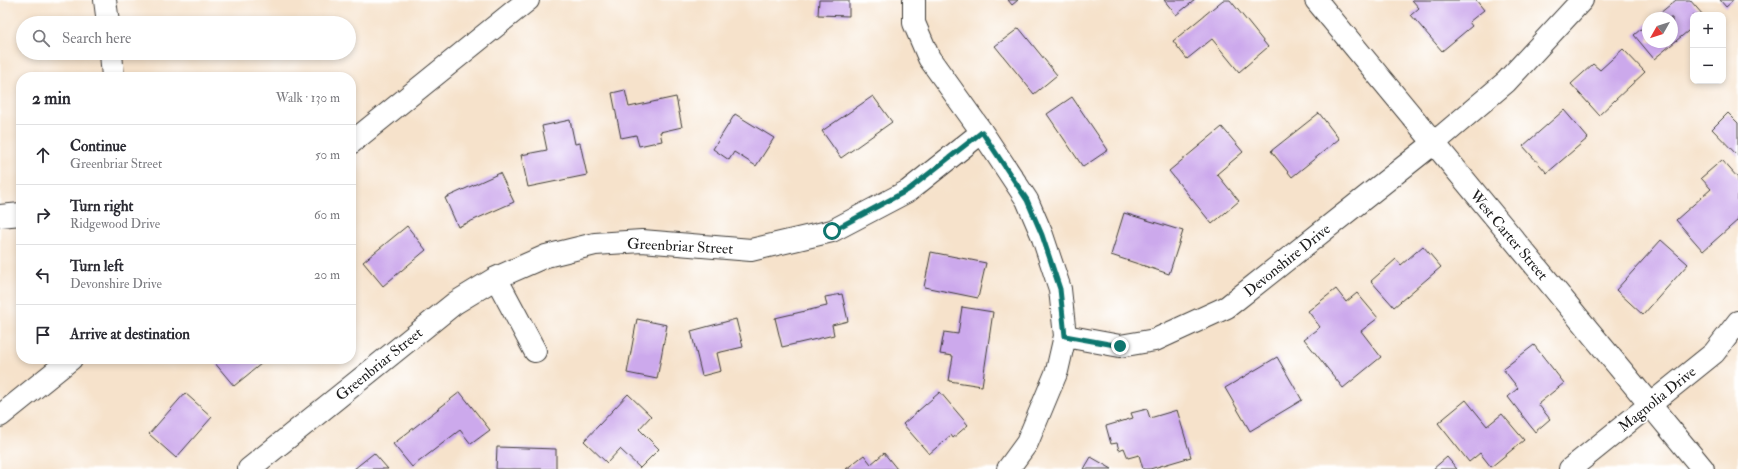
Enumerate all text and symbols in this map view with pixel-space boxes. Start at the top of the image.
north arrow [1642,12,1678,48]
map controls [1690,12,1726,84]
button: + [1690,12,1726,48]
search box [16,16,356,60]
icon: search [30,27,52,49]
text: Search here [62,29,131,48]
button: − [1690,48,1726,84]
text: 2 min [32,88,71,109]
text: Walk · 130 m [276,90,340,106]
text: Continue [70,137,126,156]
icon: ahead [32,144,54,166]
text: 50 m [315,147,340,163]
text: Greenbriar Street [70,156,162,172]
street label: West Carter Street [1465,186,1552,284]
text: Turn right [70,197,133,216]
icon: right [32,204,54,226]
text: 60 m [314,207,340,223]
text: Ridgewood Drive [70,216,160,232]
street label: Devonshire Drive [1240,220,1335,301]
route start [823,222,841,240]
street label: Greenbriar Street [626,234,734,259]
text: Turn left [70,257,124,276]
icon: left [32,264,54,286]
text: 20 m [314,267,340,283]
text: Devonshire Drive [70,276,162,292]
street label: Greenbriar Street [332,323,427,405]
icon: arrive [32,324,54,346]
text: Arrive at destination [70,325,190,344]
route end [1111,337,1129,355]
street label: Magnolia Drive [1615,362,1700,436]

